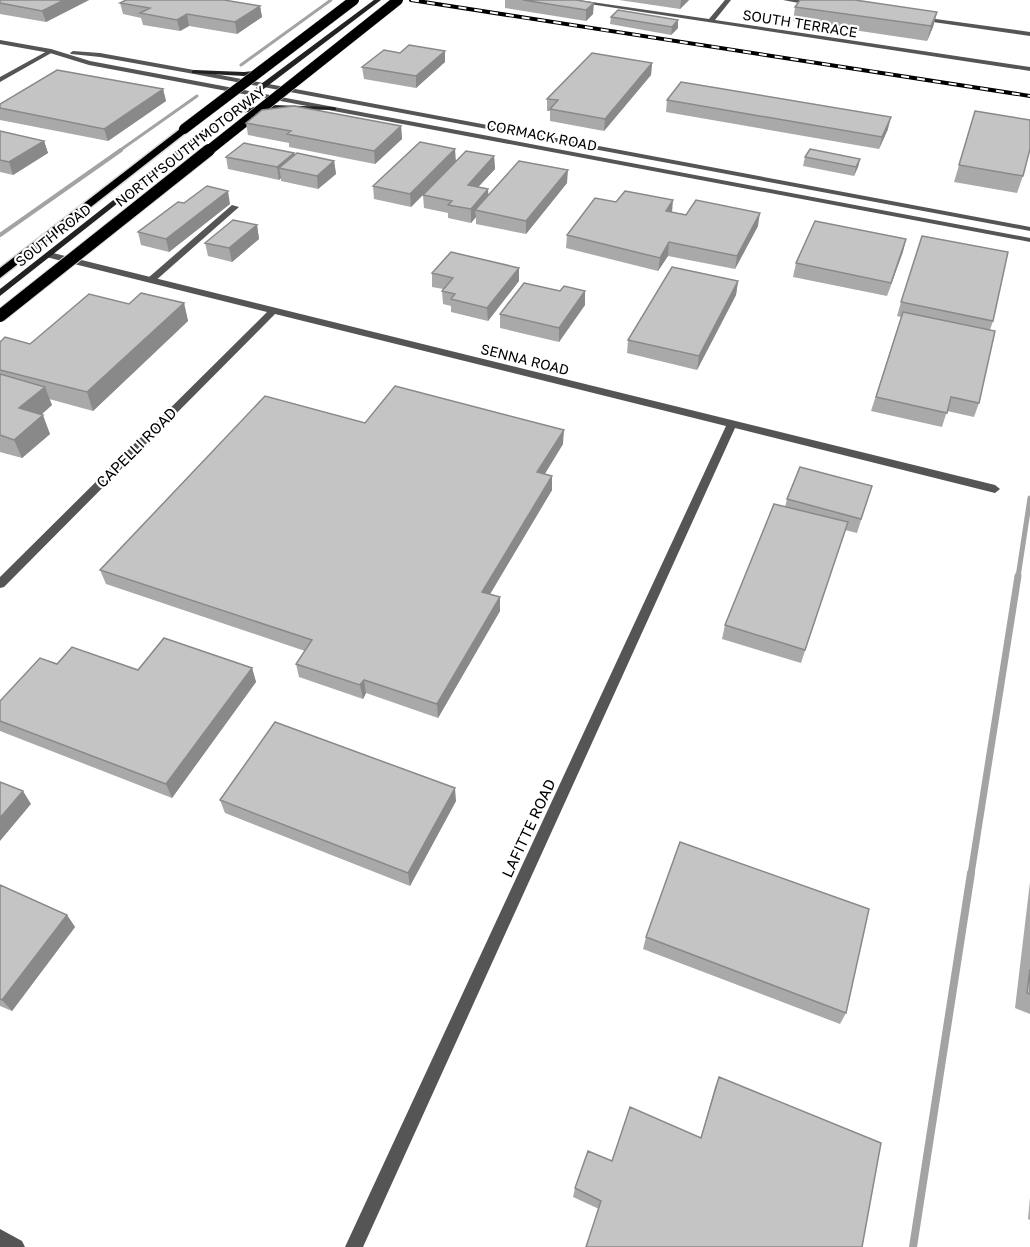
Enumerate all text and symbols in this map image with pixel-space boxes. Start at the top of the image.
street label: SOUTH TERRACE [741,6,859,40]
street label: NORTH SOUTH MOTORWAY [112,82,268,210]
street label: CORMACK ROAD [485,116,599,154]
street label: SOUTH ROAD [12,200,94,270]
street label: SENNA ROAD [479,340,571,378]
street label: CAPELLI ROAD [92,403,180,491]
street label: LAFITTE ROAD [497,776,559,880]

